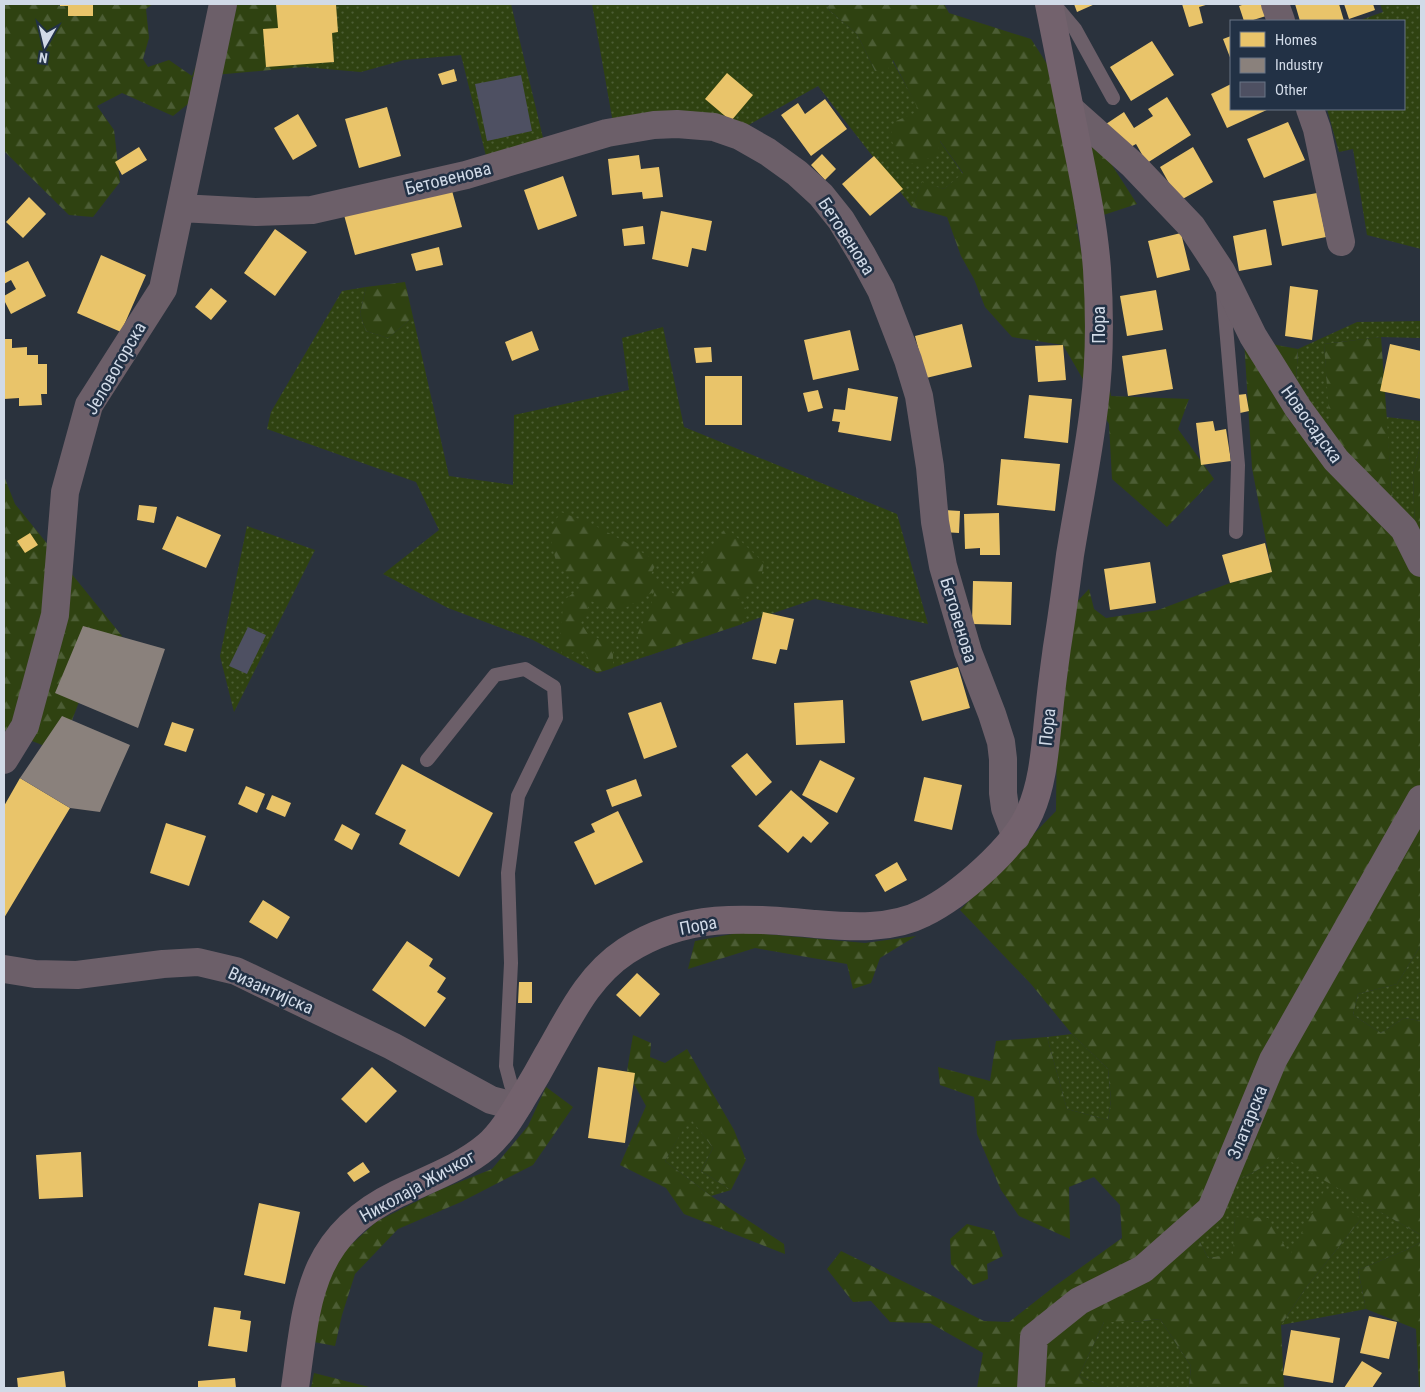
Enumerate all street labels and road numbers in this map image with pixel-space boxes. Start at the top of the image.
street label: Бетовенова [403,157,493,199]
street label: Бетовенова [814,193,880,279]
street label: Пора [1088,306,1109,344]
street label: Јеловогорска [80,318,150,418]
street label: Новосадска [1277,381,1347,467]
street label: Бетовенова [936,575,982,665]
street label: Пора [1035,707,1059,747]
street label: Пора [677,911,719,939]
street label: Византијска [225,962,317,1018]
street label: Златарска [1223,1082,1271,1162]
street label: Николаја Жичког [356,1146,479,1226]

